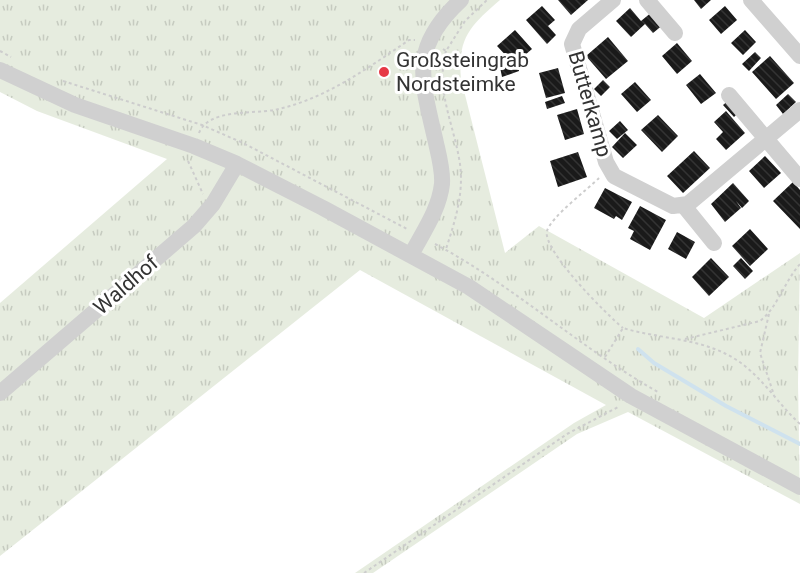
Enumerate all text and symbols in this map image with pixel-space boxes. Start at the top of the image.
place label: Großsteingrab Nordsteimke [396,48,529,96]
street label: Butterkamp [563,48,617,160]
marker: Großsteingrab Nordsteimke [377,65,391,79]
street label: Waldhof [89,250,164,319]

